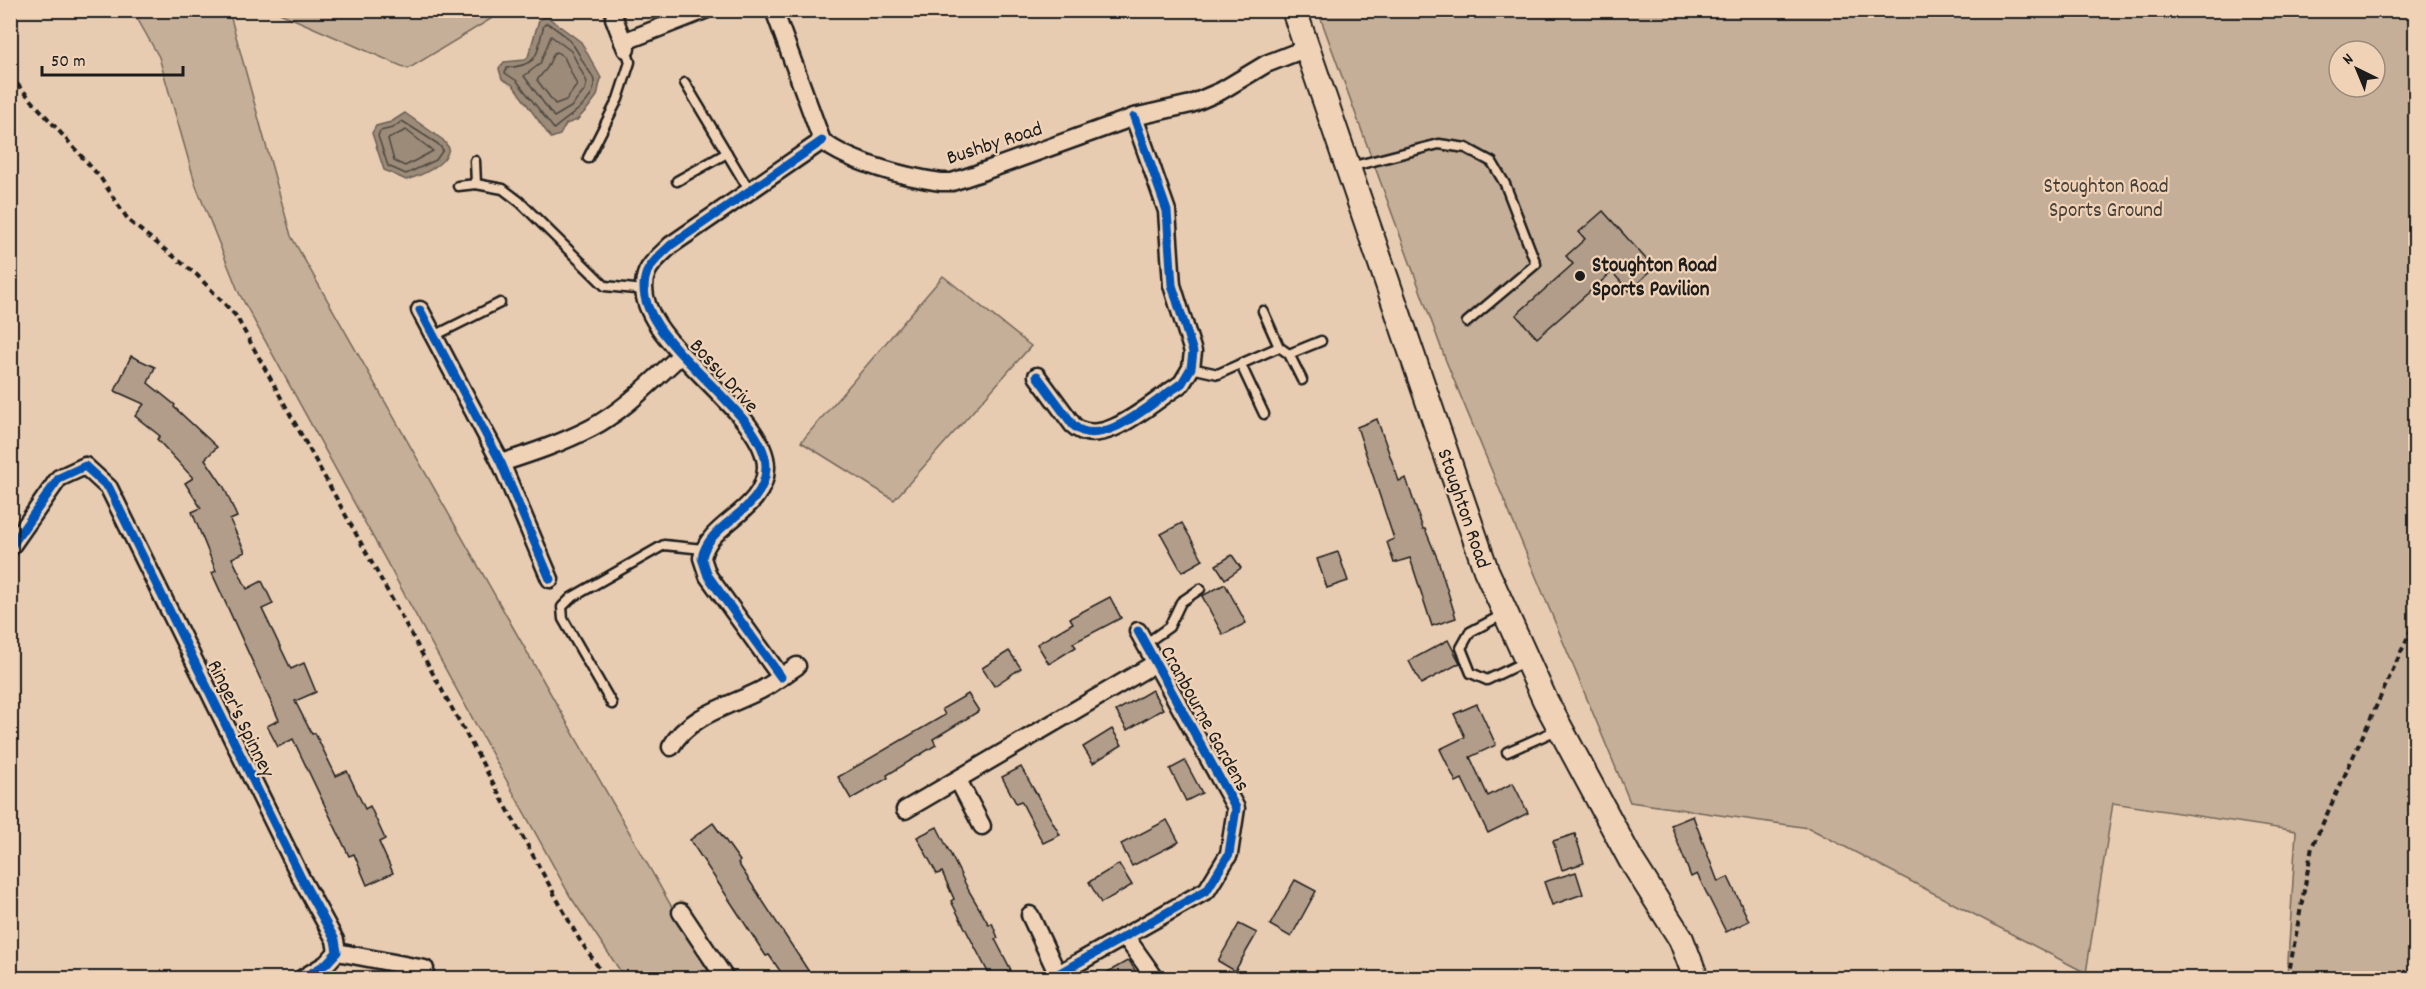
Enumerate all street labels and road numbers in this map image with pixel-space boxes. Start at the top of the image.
street label: Bushby Road [943,115,1047,174]
street label: Bossu Drive [681,333,764,421]
street label: Stoughton Road [1428,445,1497,573]
street label: Cranbourne Gardens [1151,641,1256,798]
street label: Ringer's Spinney [198,655,281,784]

